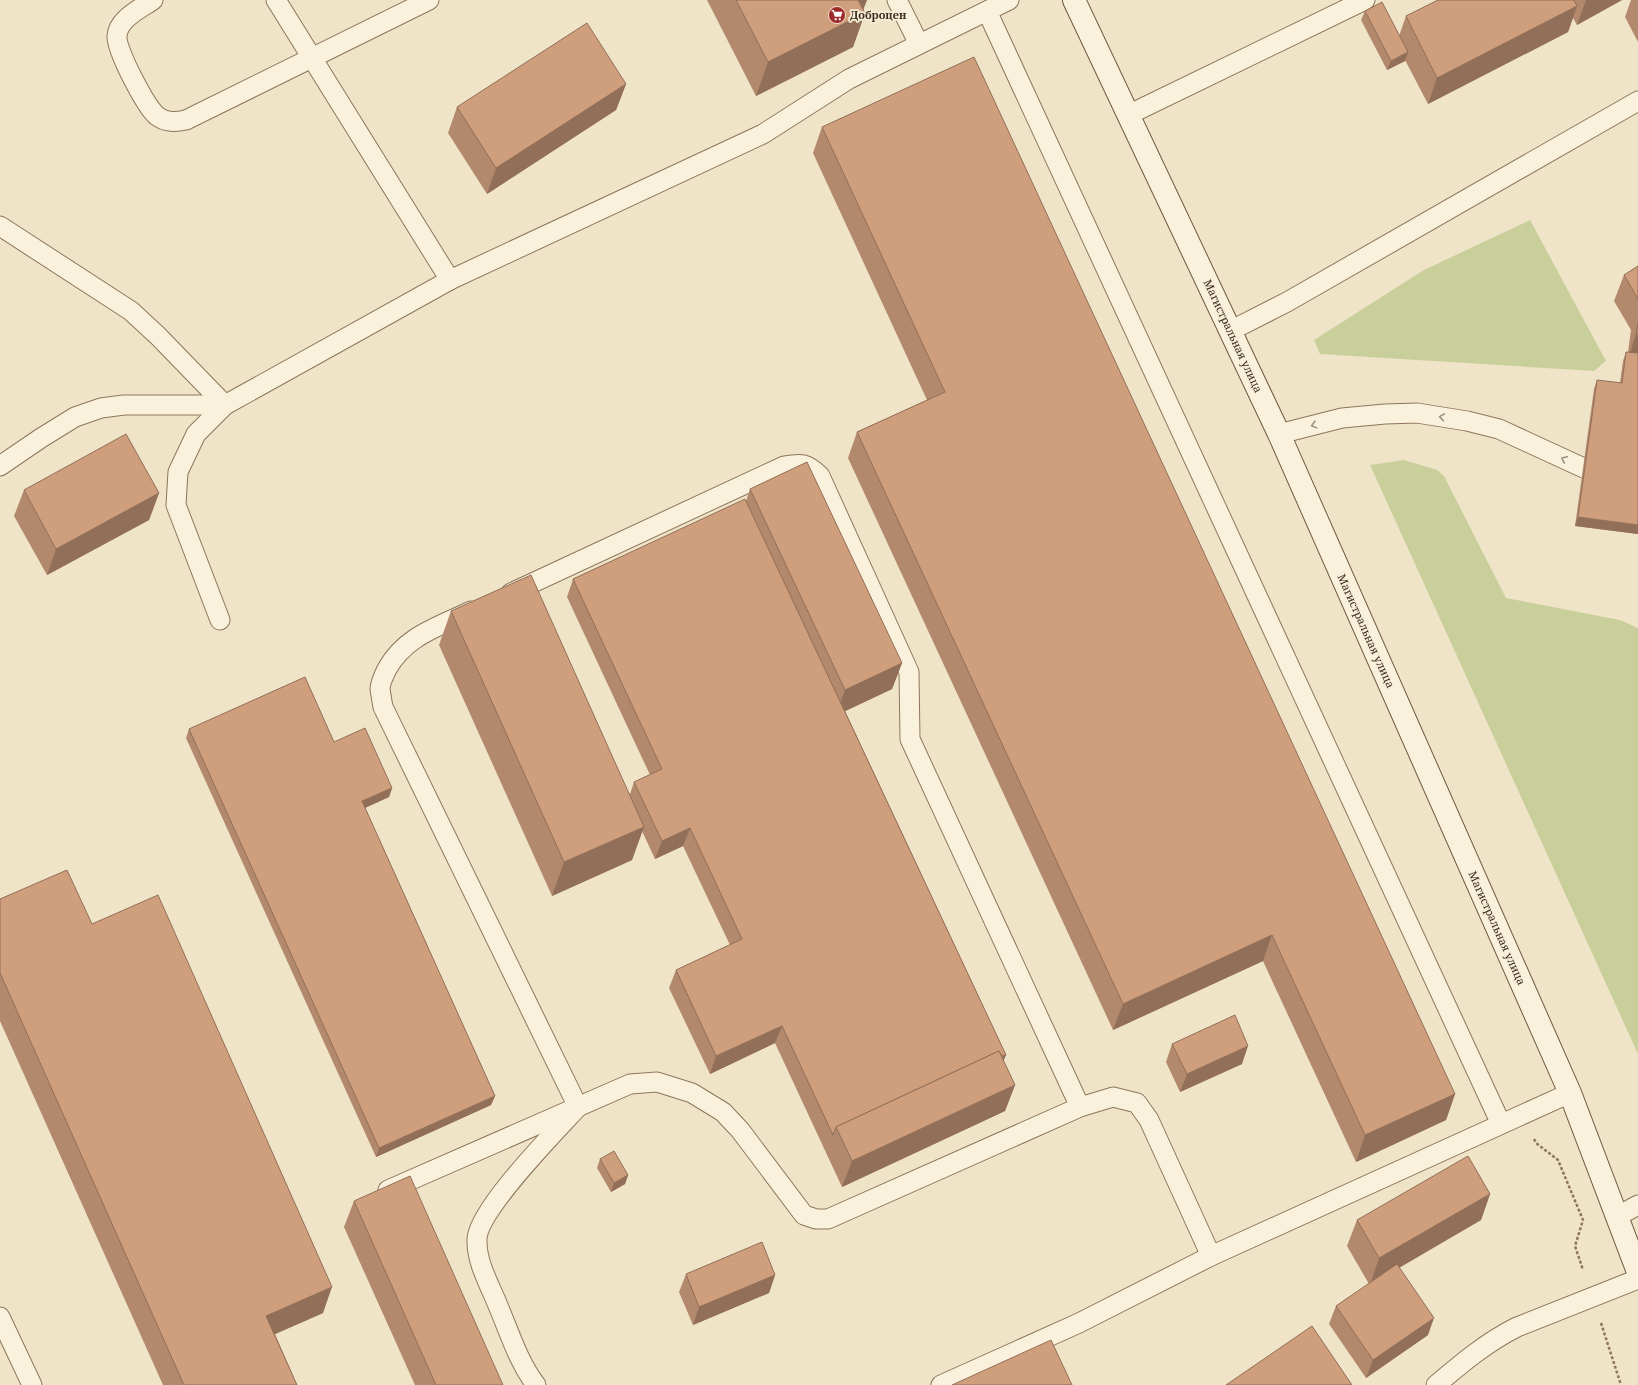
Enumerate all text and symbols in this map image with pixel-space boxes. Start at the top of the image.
supermarket icon: Доброцен [827,5,847,25]
place label: Доброцен [850,7,907,22]
street label: Магистральная улица [1201,277,1266,395]
one-way arrow [1439,413,1445,422]
one-way arrow [1311,420,1318,429]
one-way arrow [1561,456,1569,464]
street label: Магистральная улица [1335,571,1398,690]
street label: Магистральная улица [1466,868,1529,987]

